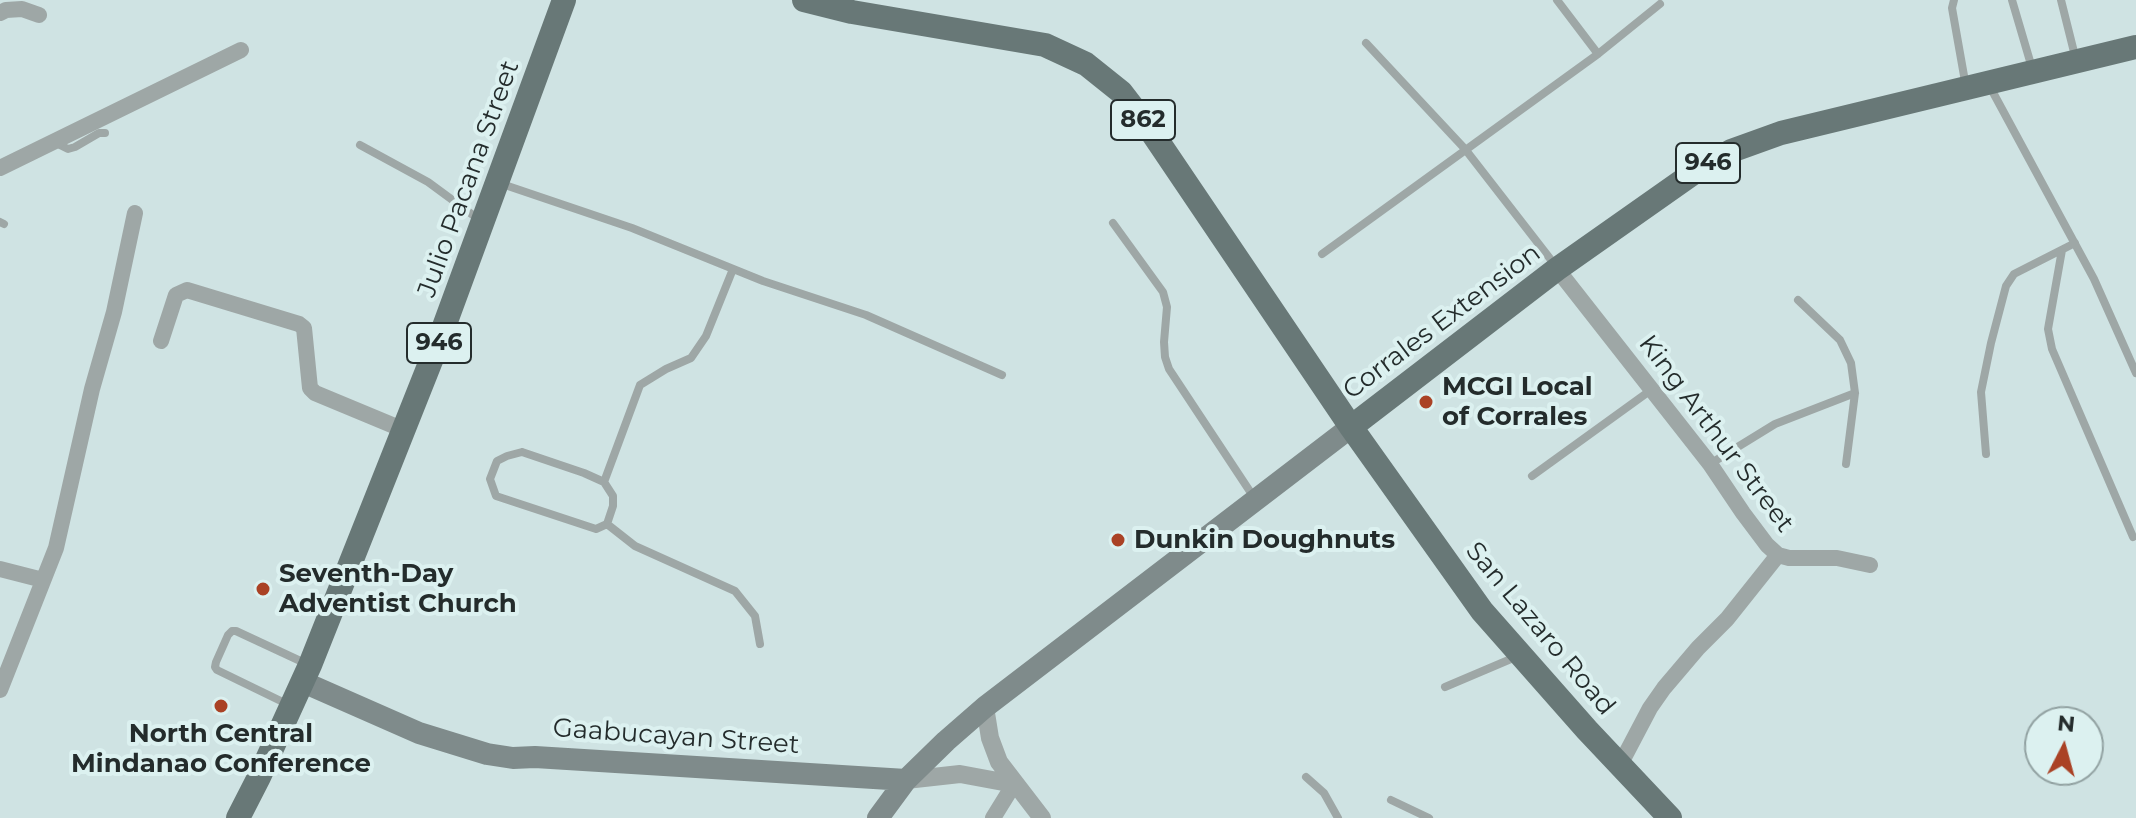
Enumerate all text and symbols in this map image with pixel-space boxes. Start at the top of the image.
street label: Julio Pacana Street [412,56,526,302]
road number: 862 [1111,100,1175,140]
road number: 946 [1676,143,1740,183]
street label: Corrales Extension [1337,238,1547,406]
road number: 946 [407,323,471,363]
street label: King Arthur Street [1632,329,1800,539]
place label: MCGI Local of Corrales [1442,371,1593,432]
marker: MCGI Local of Corrales [1417,393,1435,411]
place label: Dunkin Doughnuts [1134,524,1395,556]
marker: Dunkin Doughnuts [1109,531,1127,549]
street label: San Lazaro Road [1459,536,1621,722]
place label: Seventh-Day Adventist Church [279,558,517,620]
marker: Seventh-Day Adventist Church [254,580,272,598]
marker: North Central Mindanao Conference [212,697,230,715]
north arrow [2024,706,2104,786]
text: N [2056,709,2077,738]
street label: Gaabucayan Street [552,713,800,761]
place label: North Central Mindanao Conference [71,718,371,780]

